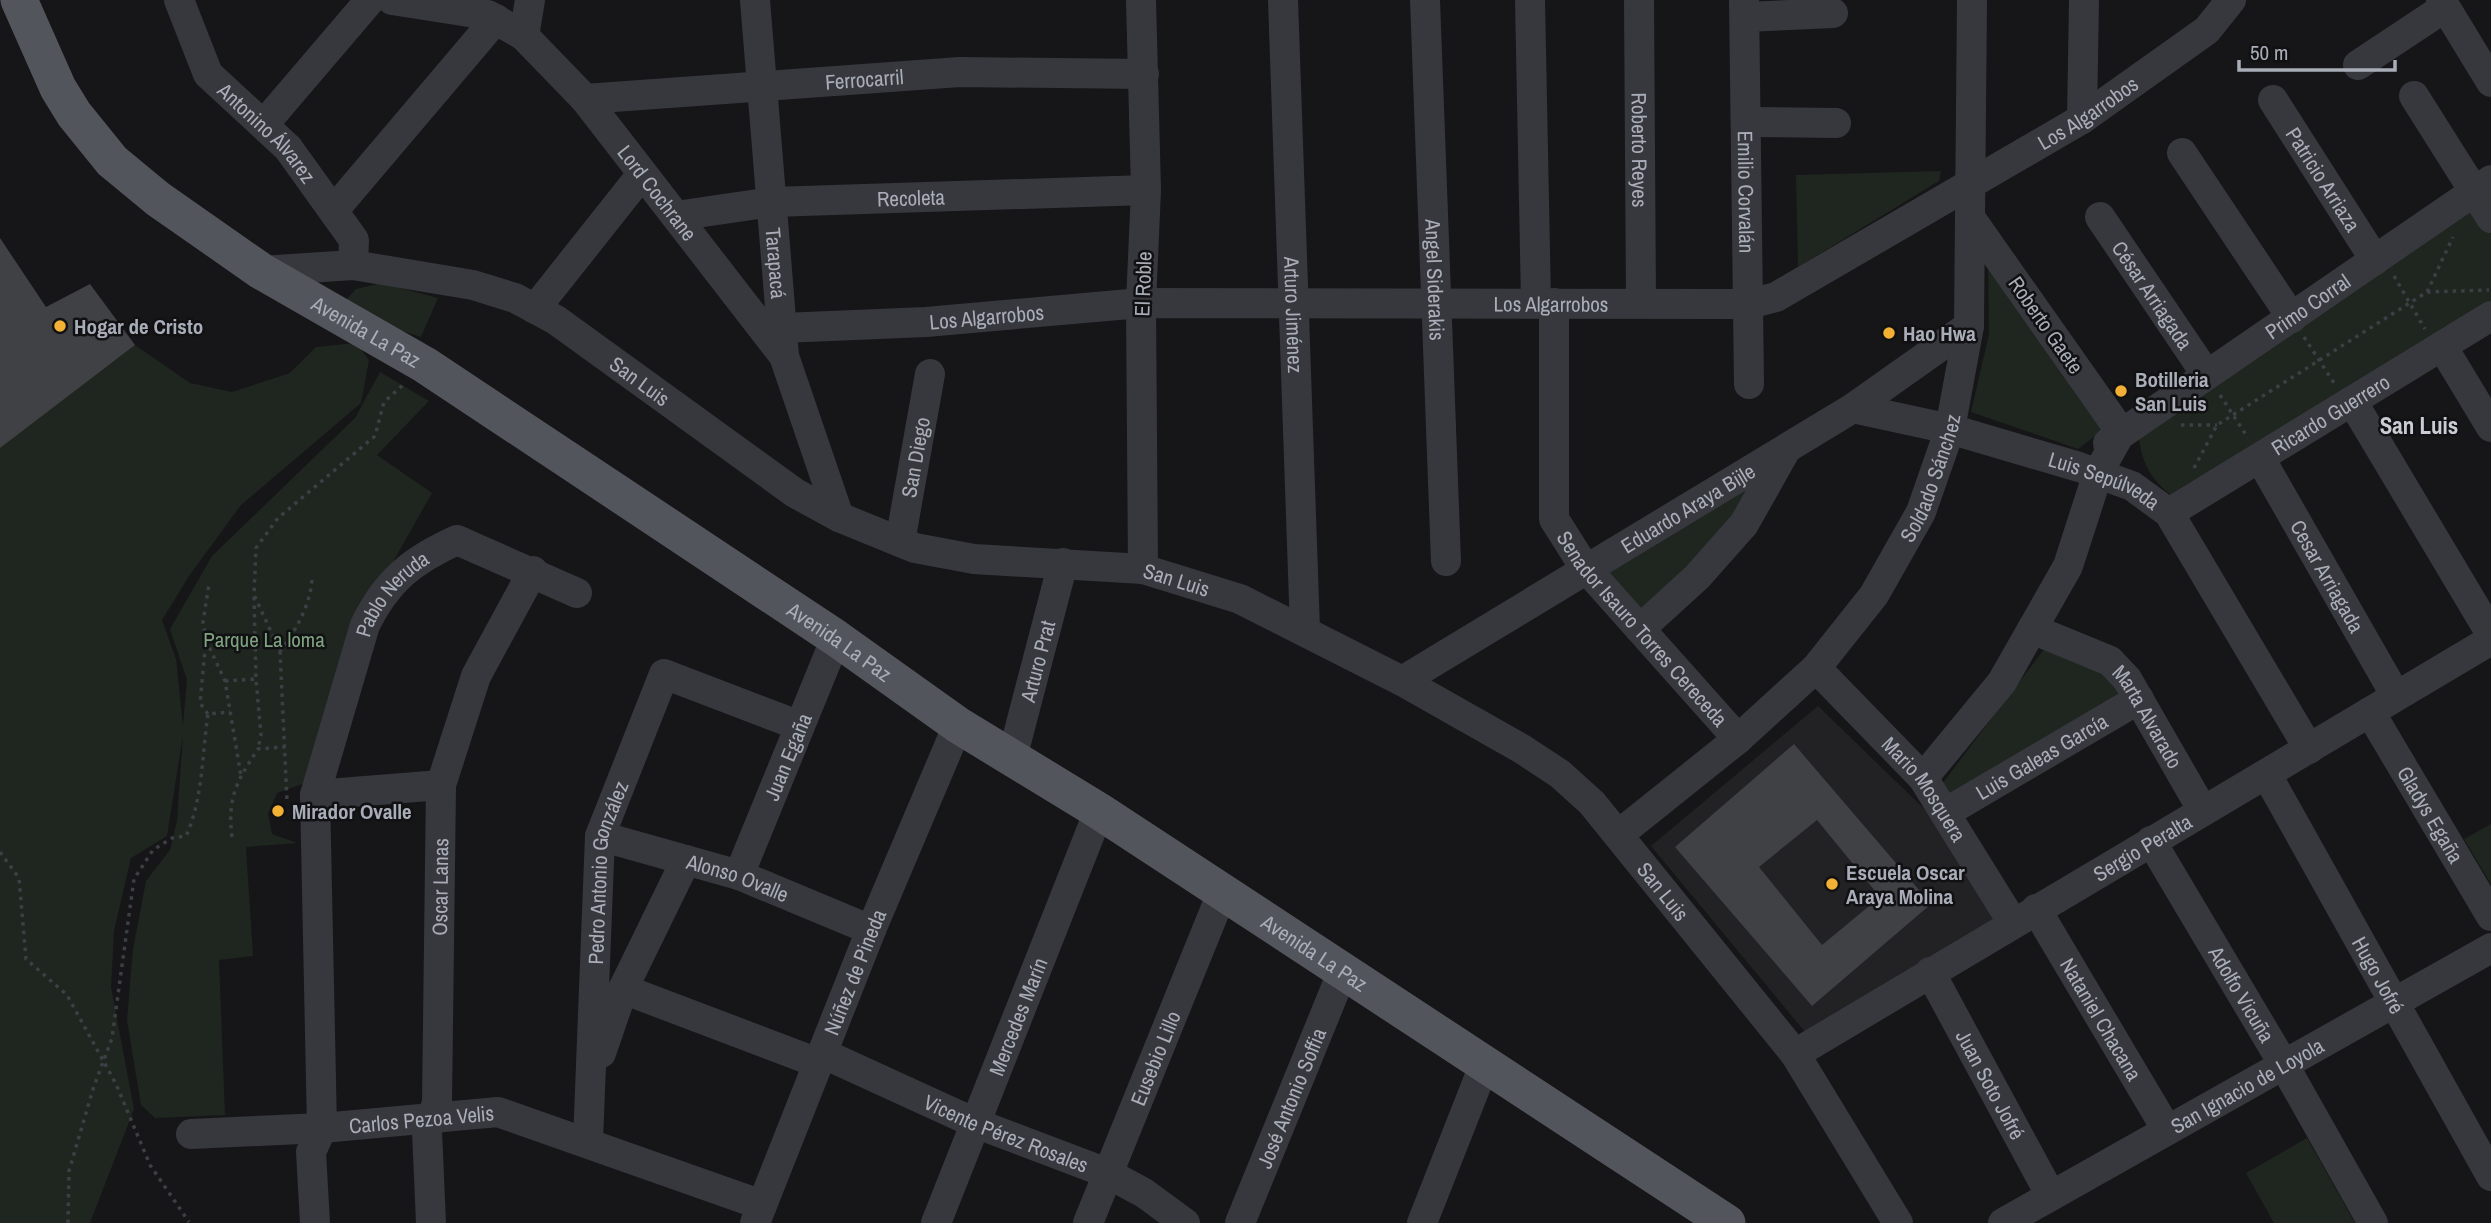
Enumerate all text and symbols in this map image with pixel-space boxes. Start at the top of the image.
scale bar [2239,28,2395,72]
text: 50 m [2250,38,2288,67]
street label: Ferrocarril [824,62,905,96]
street label: Los Algarrobos [2032,69,2144,156]
street label: Antonino Álvarez [211,75,323,189]
street label: Roberto Reyes [1625,92,1655,208]
street label: Patricio Arriaza [2279,121,2368,238]
street label: Emilio Corvalán [1731,131,1762,253]
street label: Lord Cochrane [611,139,704,247]
street label: Recoleta [876,182,946,213]
street label: Angel Siderakis [1419,217,1452,341]
street label: Tarapacá [759,226,794,300]
street label: César Arriagada [2105,235,2200,355]
street label: El Roble [1127,251,1159,317]
street label: Arturo Jiménez [1277,255,1311,374]
street label: Primo Corral [2259,266,2356,346]
street label: Roberto Gaete [2002,270,2090,380]
street label: Avenida La Paz [306,288,427,374]
street label: Los Algarrobos [1494,289,1609,318]
street label: Los Algarrobos [928,297,1045,336]
place label: Hogar de Cristo [74,312,203,341]
marker: Hogar de Cristo [52,318,68,334]
place label: Hao Hwa [1903,319,1976,348]
marker: Hao Hwa [1881,325,1897,341]
street label: San Luis [604,349,676,412]
place label: Botilleria San Luis [2135,365,2209,418]
street label: Ricardo Guerrero [2265,367,2395,462]
marker: Botilleria San Luis [2113,383,2129,399]
district label: San Luis [2380,410,2458,441]
street label: Soldado Sánchez [1892,411,1967,547]
street label: San Diego [894,415,937,500]
street label: Luis Sepúlveda [2045,444,2166,516]
street label: Eduardo Araya Bijle [1615,456,1760,560]
street label: Cesar Arriagada [2284,514,2371,638]
street label: Senador Isauro Torres Cereceda [1550,525,1735,733]
street label: Pablo Neruda [348,543,434,640]
street label: San Luis [1140,555,1213,603]
street label: Avenida La Paz [781,595,898,688]
street label: Arturo Prat [1012,617,1062,706]
park label: Parque La loma [203,625,325,654]
street label: Marta Alvarado [2106,658,2190,774]
street label: Luis Galeas García [1970,706,2113,806]
street label: Juan Egaña [757,708,818,805]
street label: Mario Mosquera [1876,730,1974,847]
street label: Gladys Egaña [2391,760,2471,869]
street label: Pedro Antonio González [580,776,635,965]
place label: Mirador Ovalle [292,797,412,826]
marker: Mirador Ovalle [270,803,286,819]
street label: Sergio Peralta [2087,807,2197,888]
street label: Oscar Lanas [425,838,455,936]
street label: Alonso Ovalle [683,846,793,909]
street label: San Luis [1631,856,1696,927]
place label: Escuela Oscar Araya Molina [1846,858,1965,911]
marker: Escuela Oscar Araya Molina [1824,876,1840,892]
street label: Núñez de Pineda [816,904,893,1039]
street label: Avenida La Paz [1255,907,1374,998]
street label: Hugo Jofré [2345,931,2412,1019]
street label: Adolfo Vicuña [2202,940,2282,1048]
street label: Nataniel Chacana [2054,952,2149,1086]
street label: Mercedes Marín [981,953,1054,1080]
street label: Eusebio Lillo [1123,1006,1187,1110]
street label: José Antonio Soffia [1249,1023,1333,1173]
street label: Juan Soto Jofré [1949,1025,2032,1145]
street label: San Ignacio de Loyola [2165,1031,2329,1140]
street label: Vicente Pérez Rosales [919,1087,1093,1179]
street label: Carlos Pezoa Velis [348,1098,495,1140]

